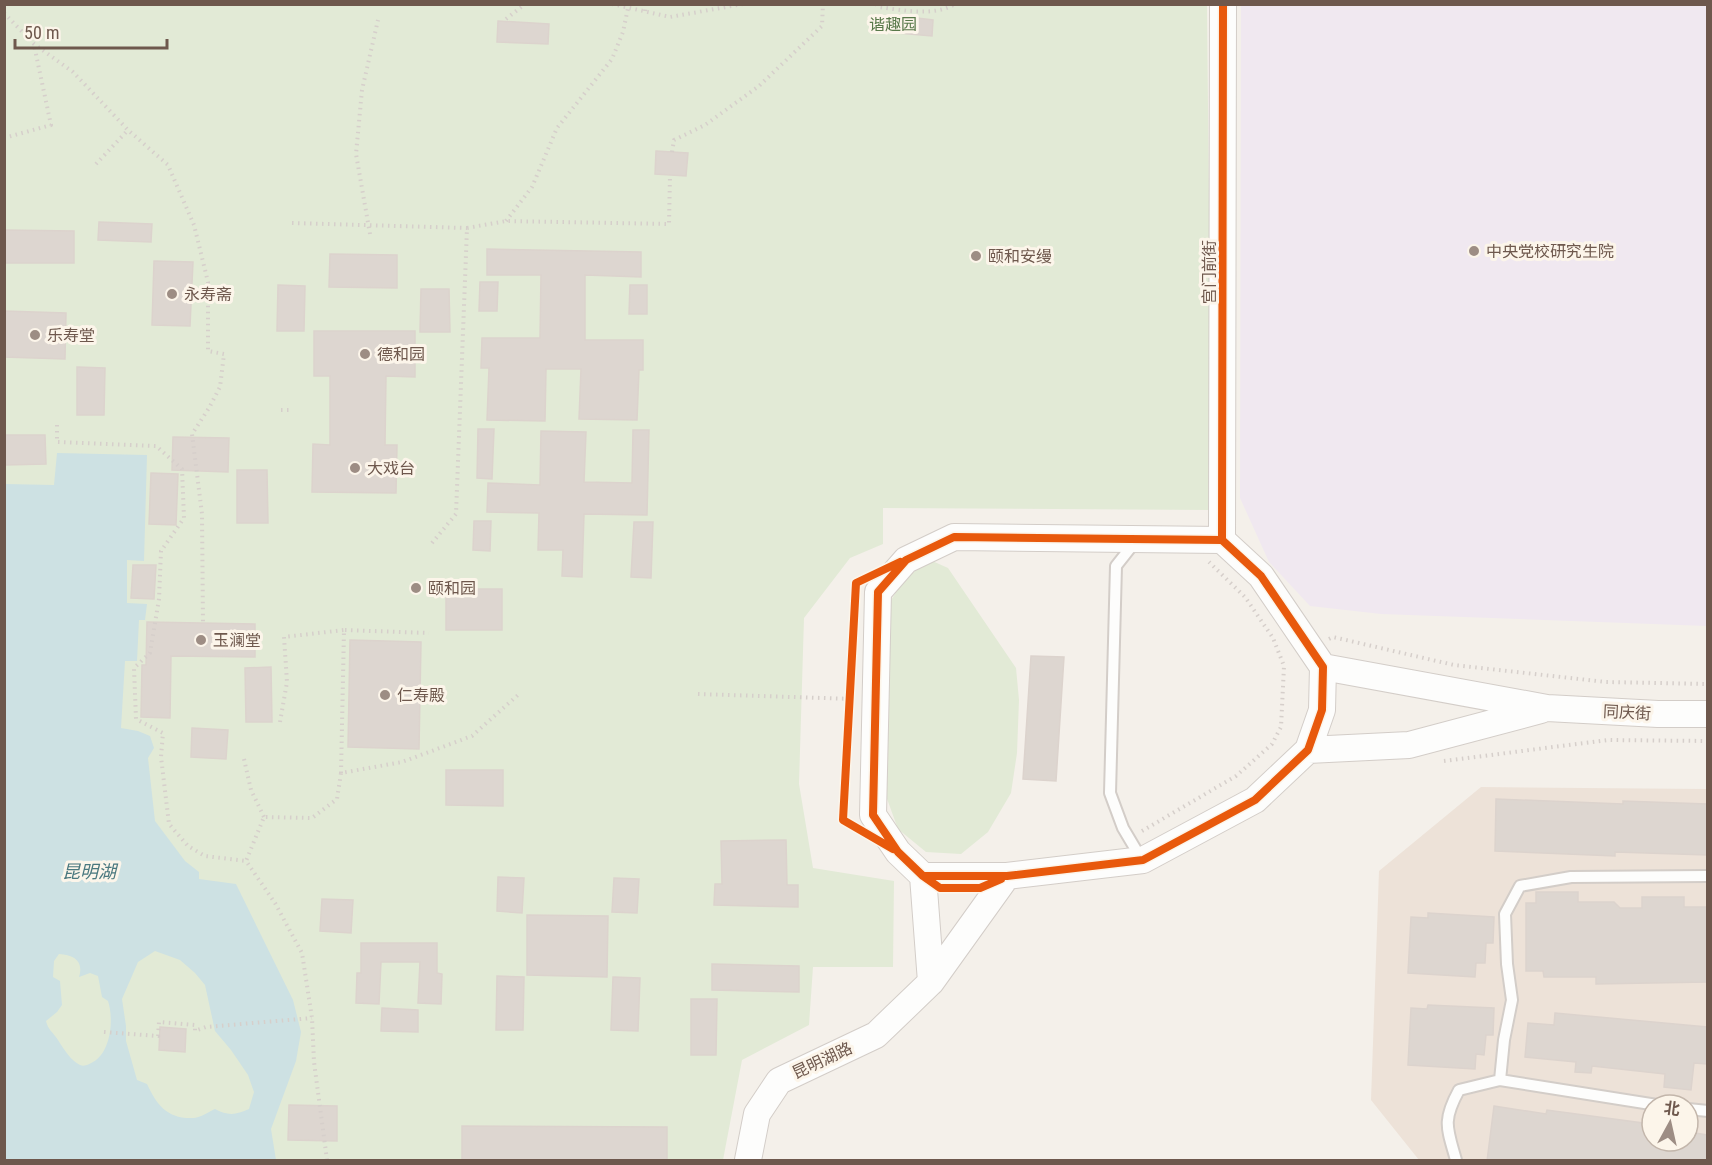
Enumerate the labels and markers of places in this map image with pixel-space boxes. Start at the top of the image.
place label: 中央党校研究生院 [1486,242,1614,261]
marker: 中央党校研究生院 [1467,244,1481,258]
place label: 颐和安缦 [988,247,1052,266]
marker: 颐和安缦 [969,249,983,263]
place label: 永寿斋 [184,285,232,304]
marker: 永寿斋 [165,287,179,301]
place label: 乐寿堂 [47,326,95,345]
marker: 乐寿堂 [28,328,42,342]
place label: 德和园 [377,345,425,364]
marker: 德和园 [358,347,372,361]
place label: 大戏台 [367,459,415,478]
marker: 大戏台 [348,461,362,475]
place label: 颐和园 [428,579,476,598]
marker: 颐和园 [409,581,423,595]
place label: 玉澜堂 [213,631,261,650]
marker: 玉澜堂 [194,633,208,647]
place label: 仁寿殿 [397,686,445,705]
marker: 仁寿殿 [378,688,392,702]

